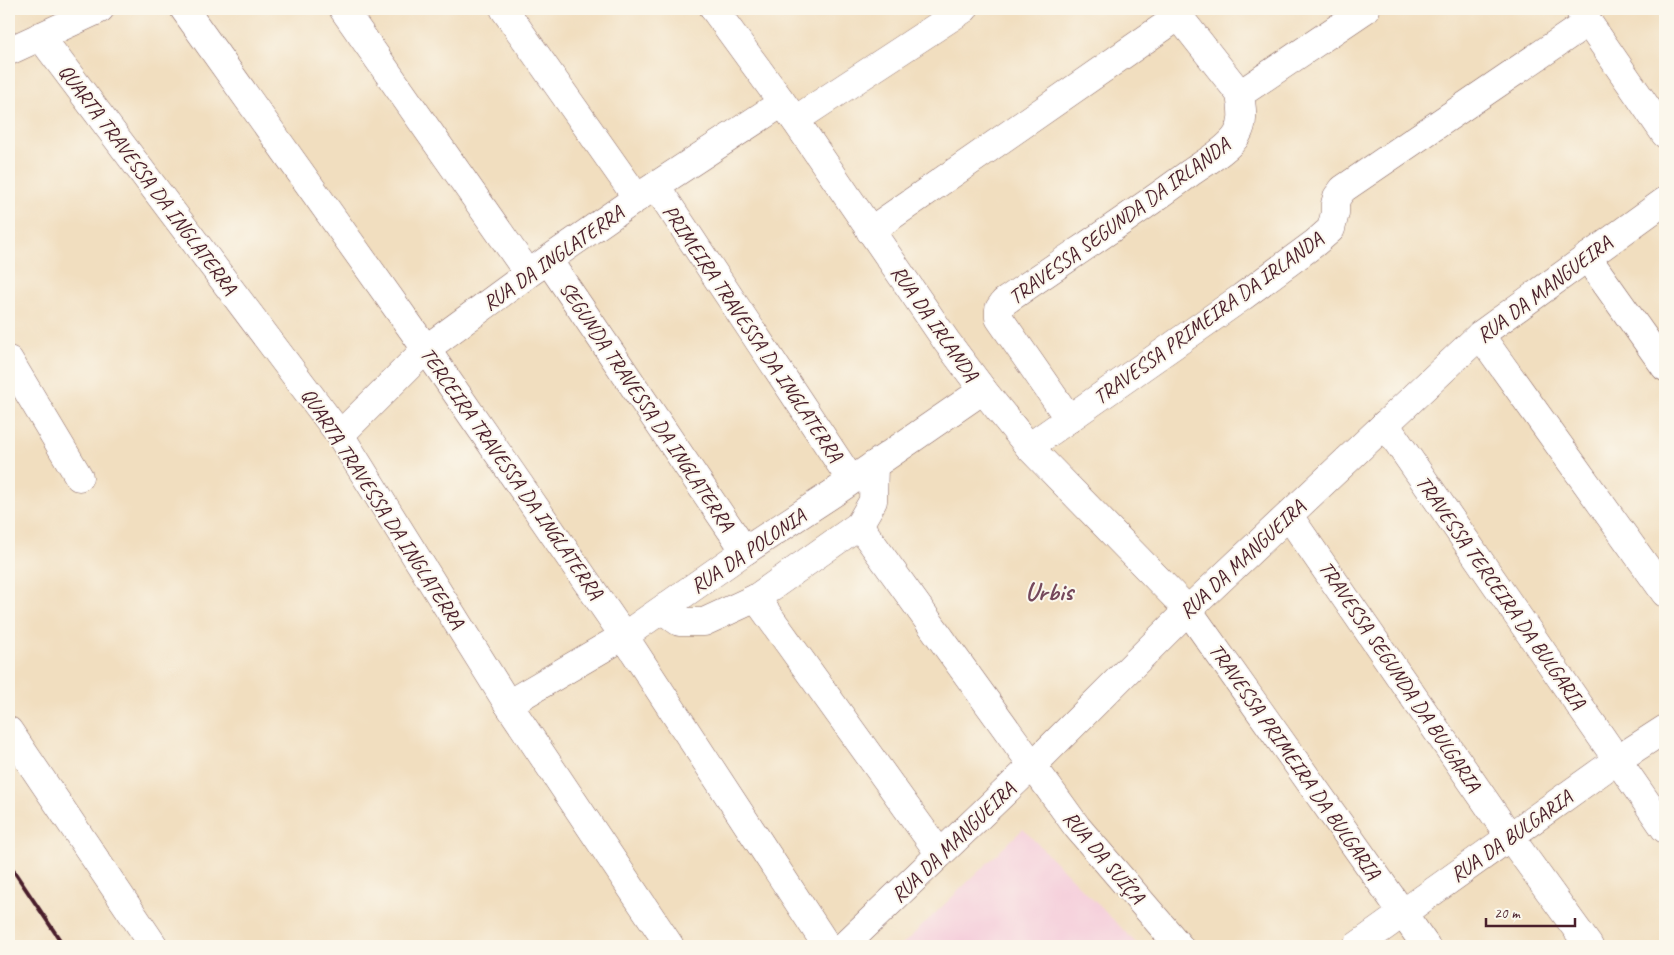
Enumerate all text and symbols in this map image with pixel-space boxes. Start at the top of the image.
street label: QUARTA TRAVESSA DA INGLATERRA [53,59,243,300]
street label: TRAVESSA SEGUNDA DA IRLANDA [1003,131,1236,310]
street label: RUA DA INGLATERRA [478,199,630,316]
street label: PRIMEIRA TRAVESSA DA INGLATERRA [657,199,849,467]
street label: TRAVESSA PRIMEIRA DA IRLANDA [1088,226,1328,410]
street label: RUA DA MANGUEIRA [1471,229,1617,348]
street label: RUA DA IRLANDA [885,260,985,386]
street label: SEGUNDA TRAVESSA DA INGLATERRA [554,276,741,536]
street label: TERCEIRA TRAVESSA DA INGLATERRA [415,342,609,604]
street label: QUARTA TRAVESSA DA INGLATERRA [295,383,471,634]
street label: TRAVESSA TERCEIRA DA BULGARIA [1410,470,1592,714]
street label: RUA DA MANGUEIRA [1174,494,1311,624]
street label: RUA DA POLONIA [685,502,812,599]
street label: TRAVESSA SEGUNDA DA BULGARIA [1313,556,1487,797]
district label: Urbis [1025,575,1076,608]
street label: TRAVESSA PRIMEIRA DA BULGARIA [1203,638,1387,884]
street label: RUA DA MANGUEIRA [885,776,1021,908]
street label: RUA DA BULGARIA [1445,783,1578,888]
street label: RUA DA SUÍÇA [1058,805,1151,910]
scale bar [1486,895,1575,927]
text: 20 m [1494,904,1521,923]

